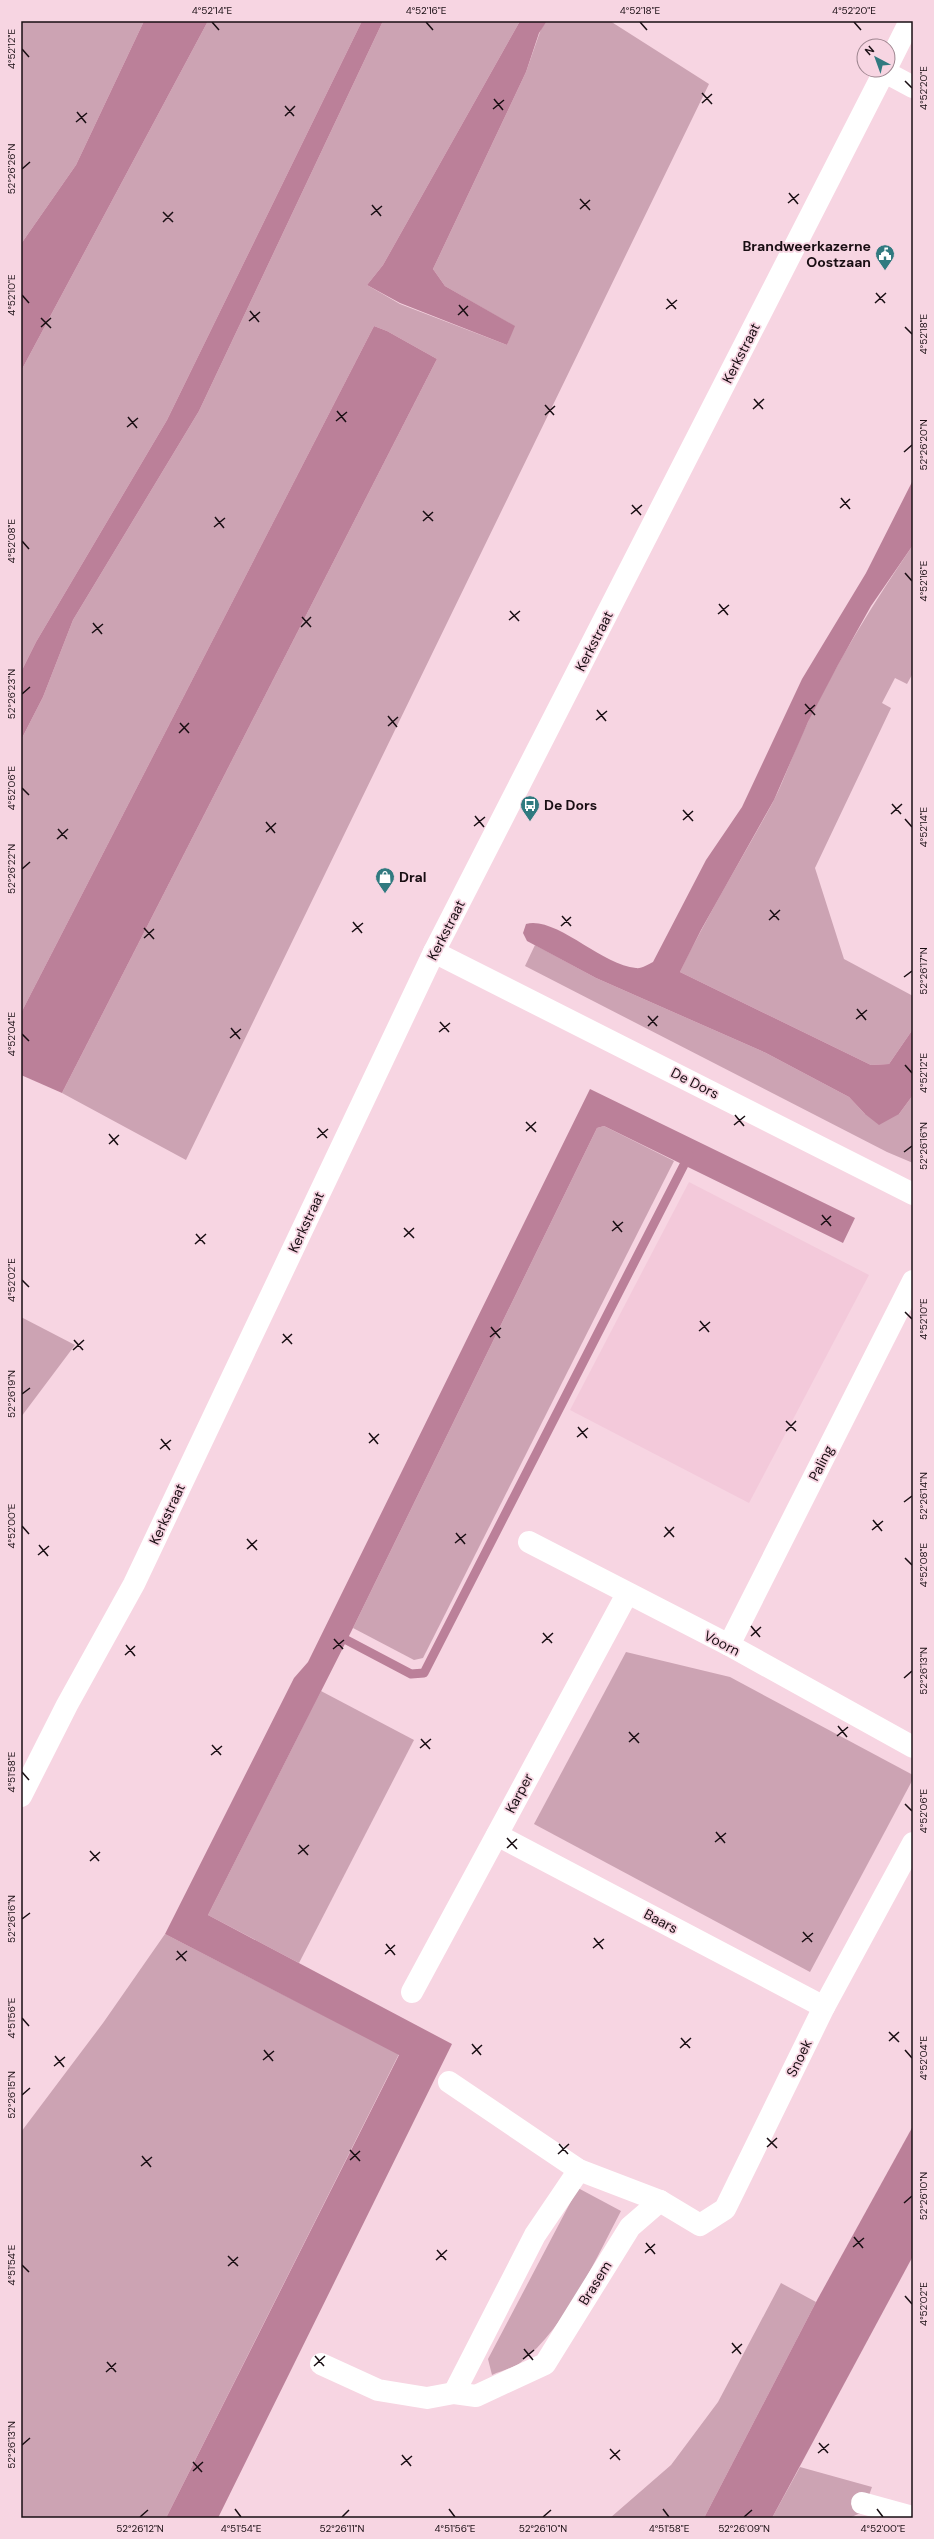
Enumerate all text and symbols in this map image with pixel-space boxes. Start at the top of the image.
text: 4°52'14"E [192,4,233,17]
text: 4°52'16"E [406,4,447,17]
text: 4°52'18"E [620,4,661,17]
text: 4°52'20"E [832,4,876,17]
text: 4°52'12"E [5,29,18,69]
north arrow [856,38,896,78]
text: N [862,43,877,58]
text: 4°52'20"E [917,66,930,110]
text: 52°26'26"N [5,144,18,194]
place label: Brandweerkazerne Oostzaan [742,237,871,271]
public building icon: Brandweerkazerne Oostzaan [874,243,896,271]
text: 4°52'10"E [5,274,18,316]
text: 4°52'18"E [917,313,930,354]
street label: Kerkstraat [718,320,764,386]
text: 52°26'20"N [917,419,930,471]
text: 4°52'08"E [5,519,18,563]
text: 4°52'16"E [917,560,930,601]
street label: Kerkstraat [571,608,617,674]
text: 52°26'23"N [5,669,18,719]
text: 4°52'06"E [5,765,18,810]
bus stop icon: De Dors [519,794,541,822]
place label: De Dors [544,796,597,814]
text: 4°52'14"E [917,806,930,847]
text: 52°26'22"N [5,844,18,894]
shop icon: Dral [374,866,396,894]
place label: Dral [399,868,427,886]
street label: Kerkstraat [423,897,469,963]
text: 52°26'17"N [917,947,930,995]
text: 4°52'04"E [5,1012,18,1056]
text: 4°52'12"E [917,1053,930,1093]
street label: De Dors [668,1063,722,1103]
text: 52°26'16"N [917,1122,930,1170]
street label: Kerkstraat [284,1189,328,1255]
text: 4°52'02"E [5,1258,18,1302]
text: 4°52'10"E [917,1298,930,1340]
text: 52°26'19"N [5,1370,18,1418]
street label: Paling [804,1442,838,1484]
text: 52°26'14"N [917,1472,930,1520]
street label: Kerkstraat [145,1481,189,1547]
text: 4°52'00"E [5,1503,18,1549]
text: 4°52'08"E [917,1543,930,1587]
street label: Voorn [701,1626,743,1660]
text: 52°26'13"N [917,1647,930,1695]
text: 4°51'58"E [5,1751,18,1792]
street label: Karper [501,1770,537,1816]
text: 4°52'06"E [917,1788,930,1833]
text: 52°26'16"N [5,1895,18,1943]
street label: Baars [641,1905,681,1937]
text: 4°51'56"E [5,1997,18,2038]
street label: Snoek [782,2036,816,2080]
text: 4°52'04"E [917,2036,930,2080]
text: 52°26'15"N [5,2071,18,2119]
text: 52°26'10"N [917,2172,930,2220]
text: 4°51'54"E [5,2244,18,2285]
street label: Brasem [574,2258,616,2308]
text: 4°52'02"E [917,2282,930,2326]
text: 52°26'13"N [5,2421,18,2469]
text: 52°26'12"N [116,2522,164,2535]
text: 4°51'54"E [221,2522,262,2535]
text: 52°26'11"N [320,2522,364,2535]
text: 4°51'56"E [435,2522,476,2535]
text: 52°26'10"N [519,2522,567,2535]
text: 4°51'58"E [649,2522,690,2535]
text: 52°26'09"N [718,2522,770,2535]
text: 4°52'00"E [860,2522,906,2535]

